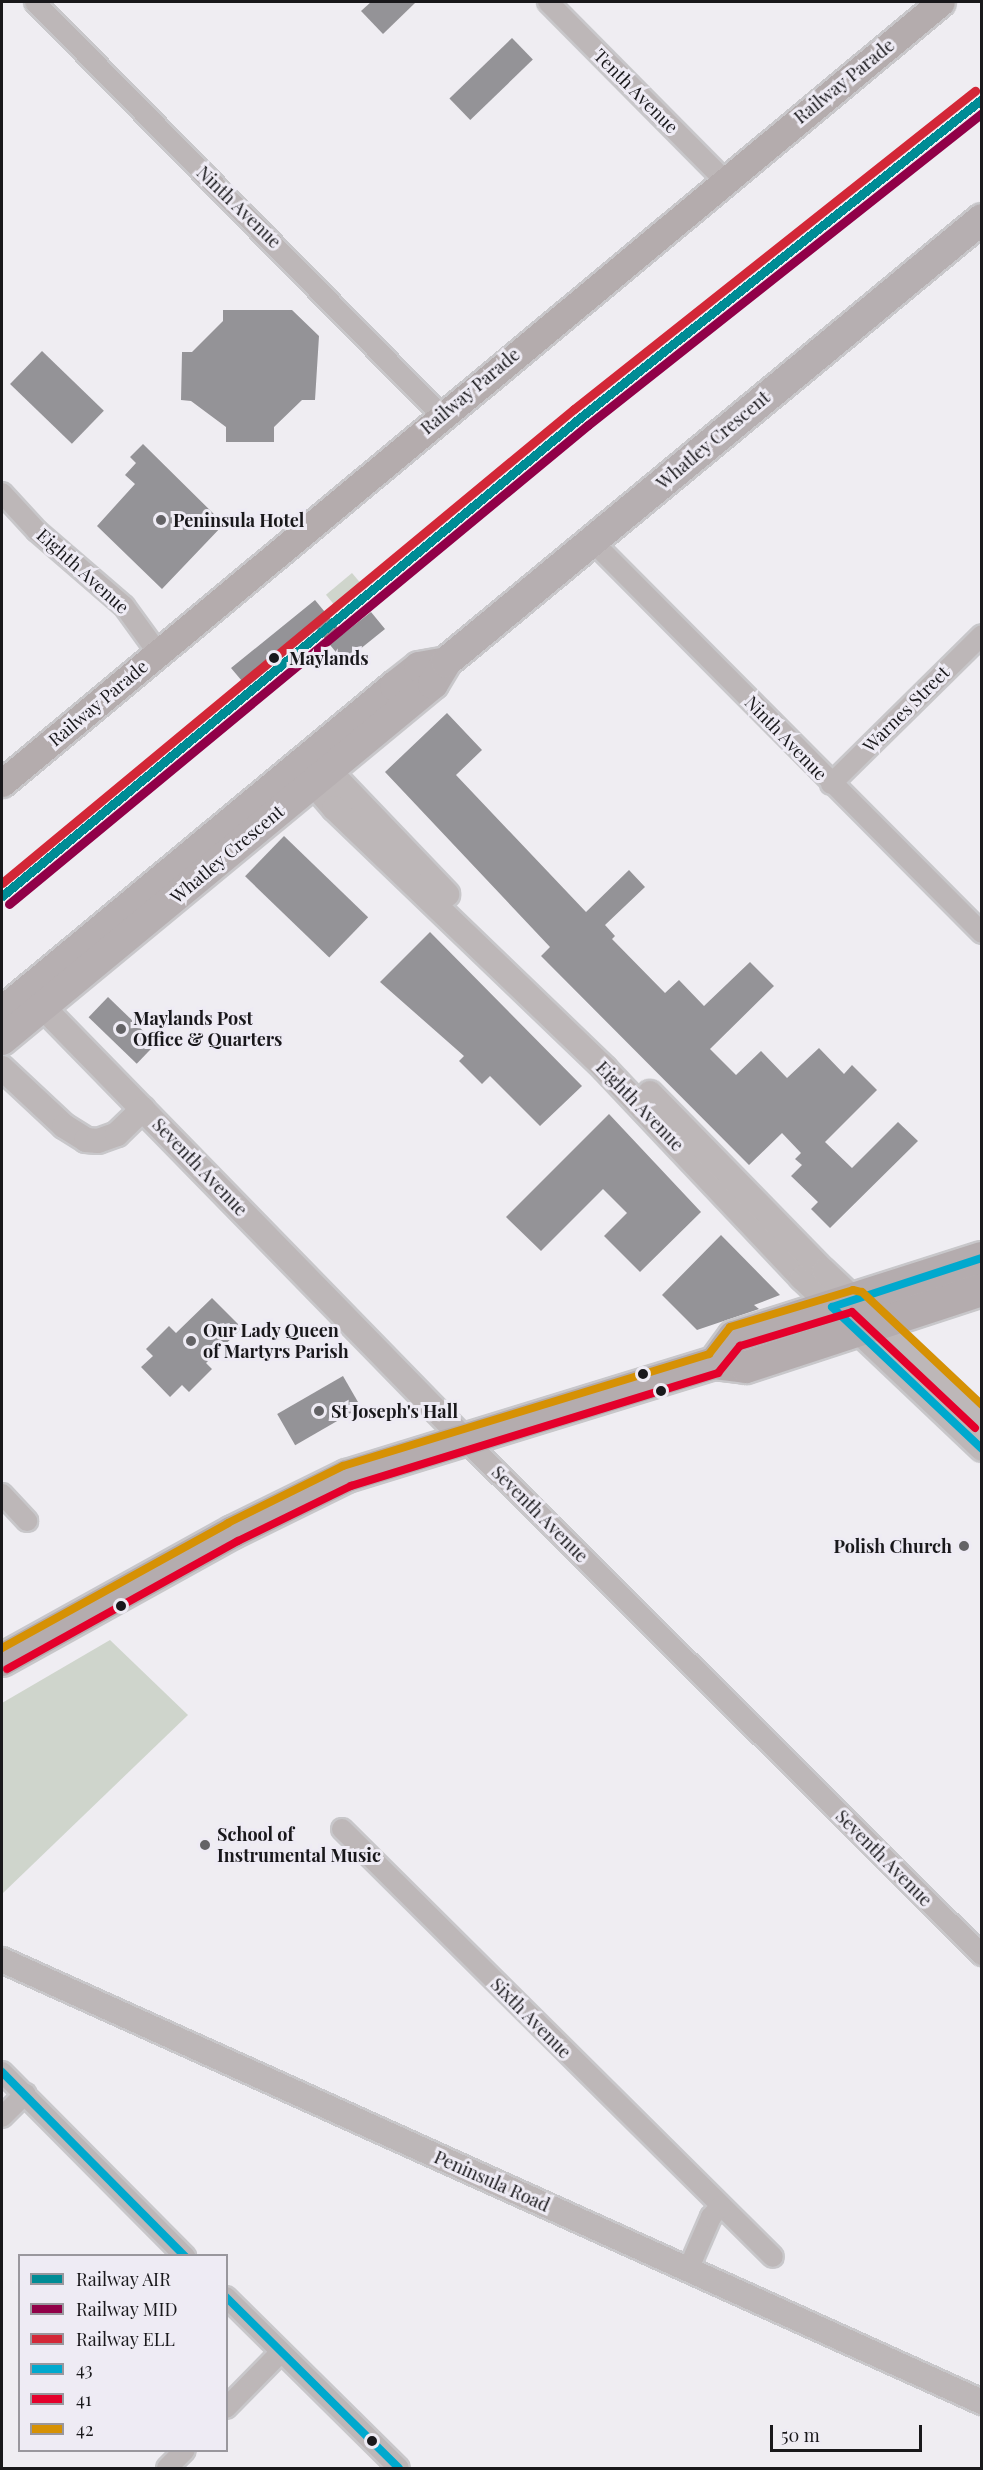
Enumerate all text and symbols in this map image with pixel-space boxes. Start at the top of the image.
street label: Railway Parade [789,34,899,128]
street label: Tenth Avenue [589,44,683,138]
street label: Ninth Avenue [192,161,286,253]
street label: Railway Parade [416,343,524,439]
street label: Whatley Crescent [652,386,774,494]
place label: Peninsula Hotel [173,509,304,531]
marker: Peninsula Hotel [154,513,168,527]
street label: Eighth Avenue [32,524,134,618]
place label: Maylands [289,647,369,669]
marker: Maylands [264,648,284,668]
street label: Railway Parade [44,655,152,751]
street label: Warnes Street [858,661,954,757]
street label: Ninth Avenue [740,691,832,785]
street label: Whatley Crescent [166,800,288,908]
place label: Maylands Post Office & Quarters [133,1008,282,1050]
marker: Maylands Post Office & Quarters [114,1022,128,1036]
street label: Eighth Avenue [592,1056,688,1156]
street label: Seventh Avenue [148,1113,252,1221]
place label: Our Lady Queen of Martyrs Parish [203,1320,349,1362]
marker: Our Lady Queen of Martyrs Parish [184,1334,198,1348]
unlabelled marker [637,1368,649,1380]
unlabelled marker [655,1385,667,1397]
place label: St Joseph's Hall [331,1400,458,1422]
marker: St Joseph's Hall [312,1404,326,1418]
street label: Seventh Avenue [487,1461,593,1567]
place label: Polish Church [833,1535,952,1557]
marker: Polish Church [957,1539,971,1553]
unlabelled marker [115,1600,127,1612]
street label: Seventh Avenue [831,1805,937,1911]
place label: School of Instrumental Music [217,1824,381,1866]
marker: School of Instrumental Music [198,1838,212,1852]
street label: Sixth Avenue [486,1973,576,2063]
street label: Peninsula Road [431,2146,553,2216]
legend [18,2254,228,2452]
text: Railway AIR [76,2267,171,2291]
text: Railway MID [76,2297,178,2321]
text: Railway ELL [76,2327,175,2351]
text: 43 [76,2357,93,2381]
text: 41 [76,2387,92,2411]
scale bar [773,2413,924,2451]
text: 42 [76,2417,94,2441]
text: 50 m [781,2423,820,2447]
unlabelled marker [366,2435,378,2447]

